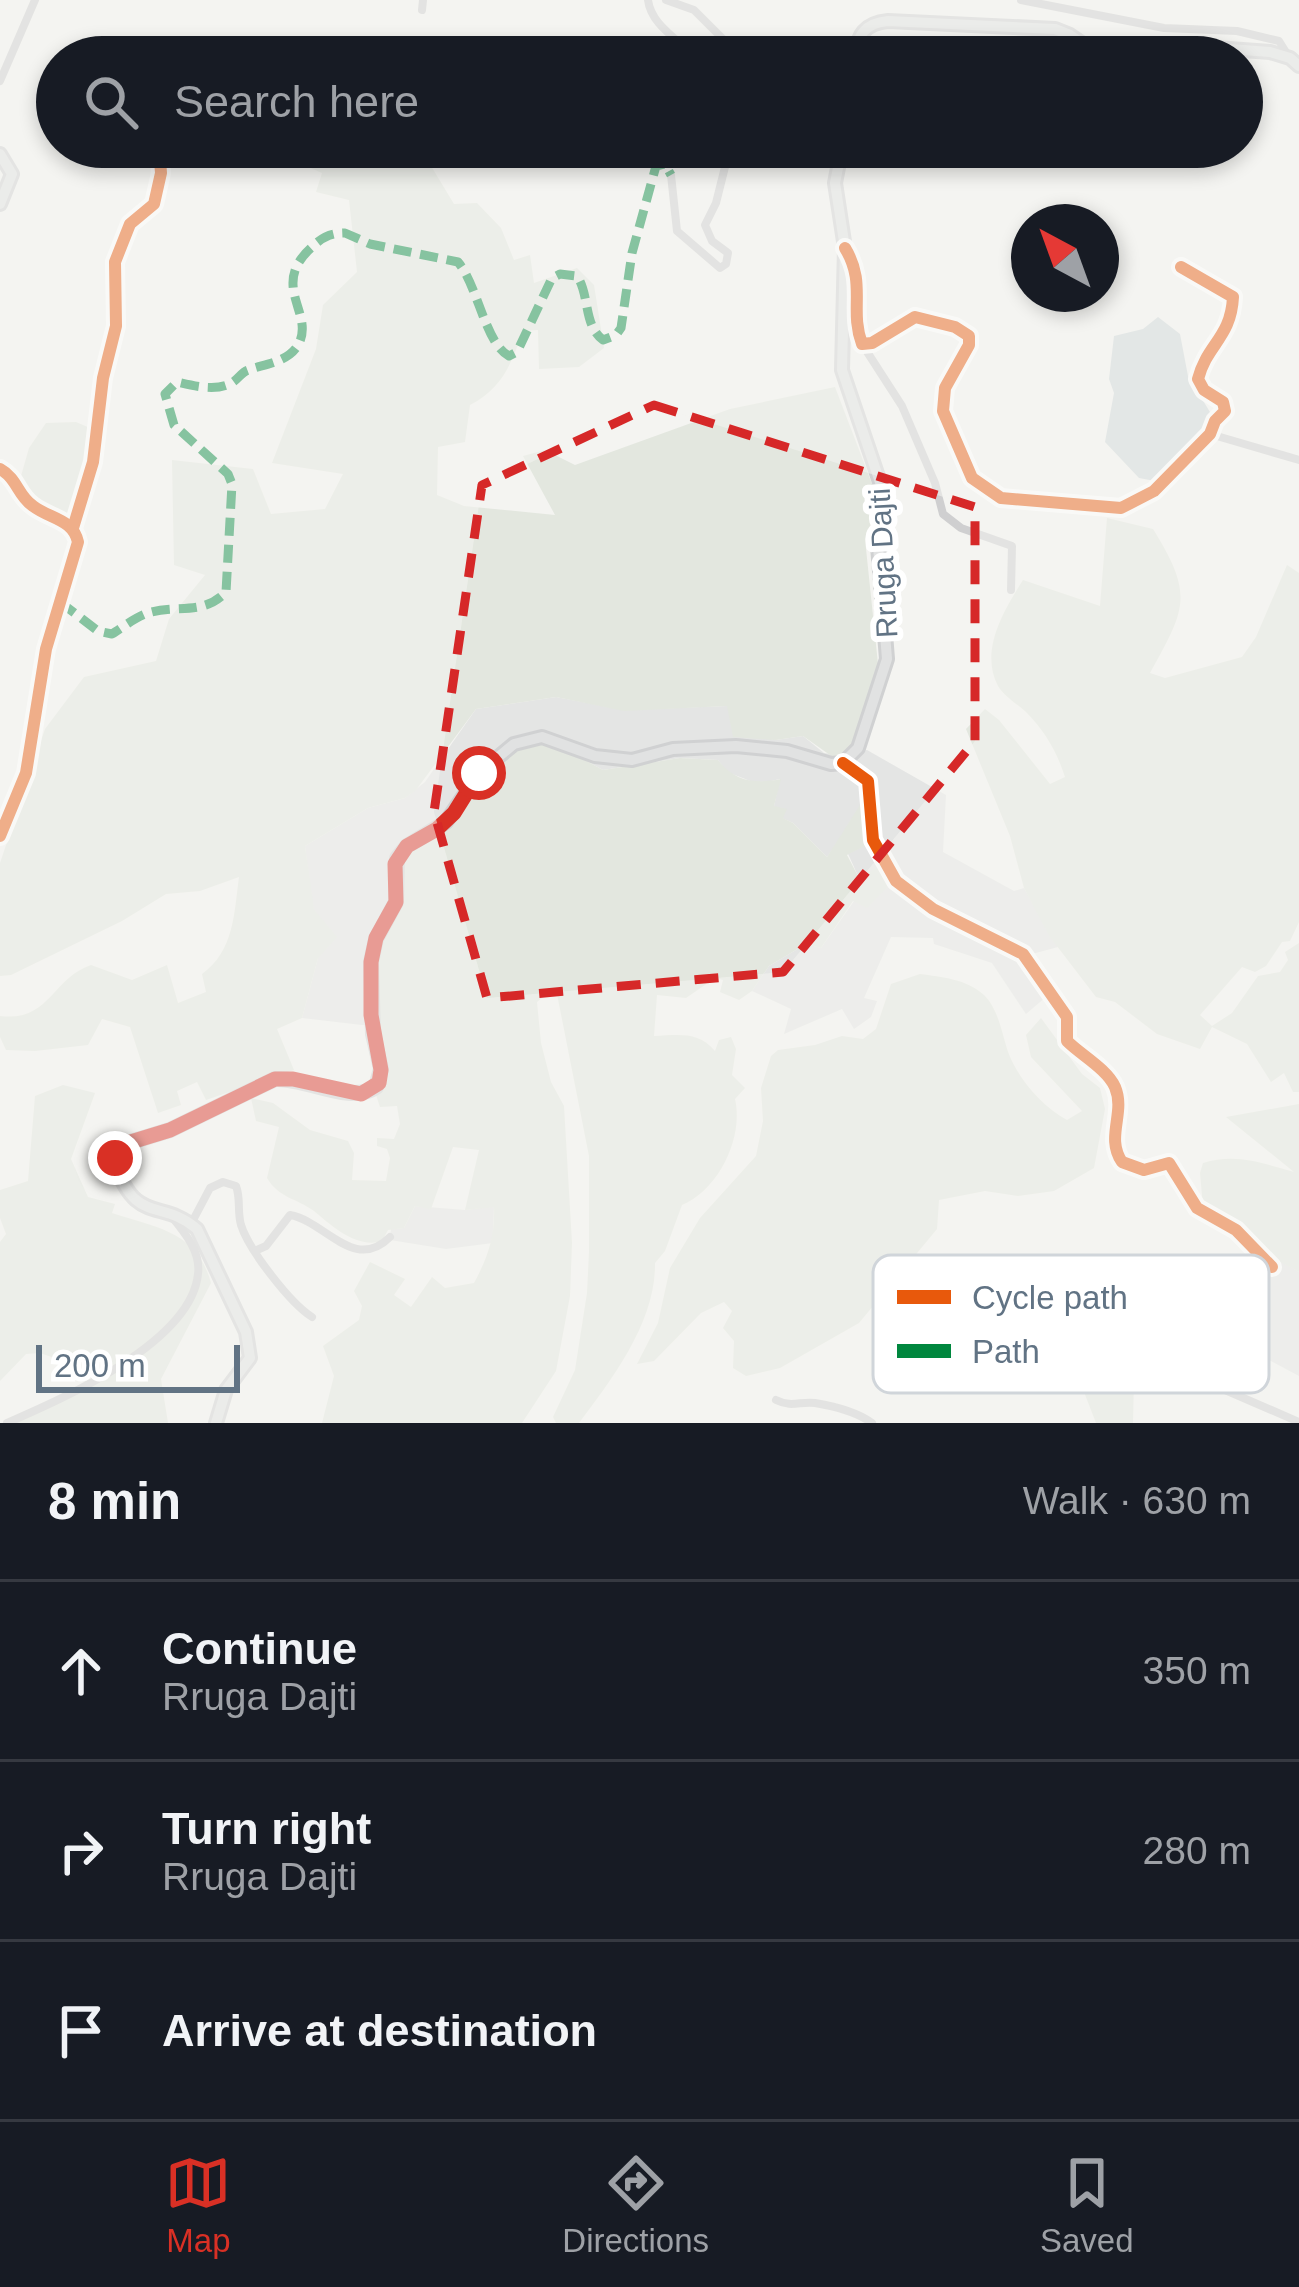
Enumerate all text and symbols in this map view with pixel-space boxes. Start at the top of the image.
search box [36,36,1263,168]
icon: search [78,69,144,135]
text: Search here [174,76,419,127]
north arrow [1011,204,1119,312]
street label: Rruga Dajti [863,487,903,639]
route start [452,746,506,800]
route end [88,1131,142,1185]
legend [873,1255,1269,1393]
text: Cycle path [972,1279,1128,1316]
text: Path [972,1333,1040,1370]
scale bar [36,1339,240,1392]
text: 200 m [54,1347,146,1384]
text: 8 min [48,1473,181,1530]
text: Walk · 630 m [1023,1479,1251,1522]
text: Continue [162,1623,357,1674]
icon: ahead [48,1638,114,1704]
text: 350 m [1143,1649,1251,1692]
text: Rruga Dajti [162,1675,357,1718]
text: Turn right [162,1803,371,1854]
icon: right [48,1818,114,1884]
text: 280 m [1143,1829,1251,1872]
text: Rruga Dajti [162,1855,357,1898]
icon: arrive [48,1998,114,2064]
text: Arrive at destination [162,2005,597,2056]
tab: Map [165,2150,231,2260]
tab: Directions [562,2150,709,2260]
tab: Saved [1040,2150,1134,2260]

